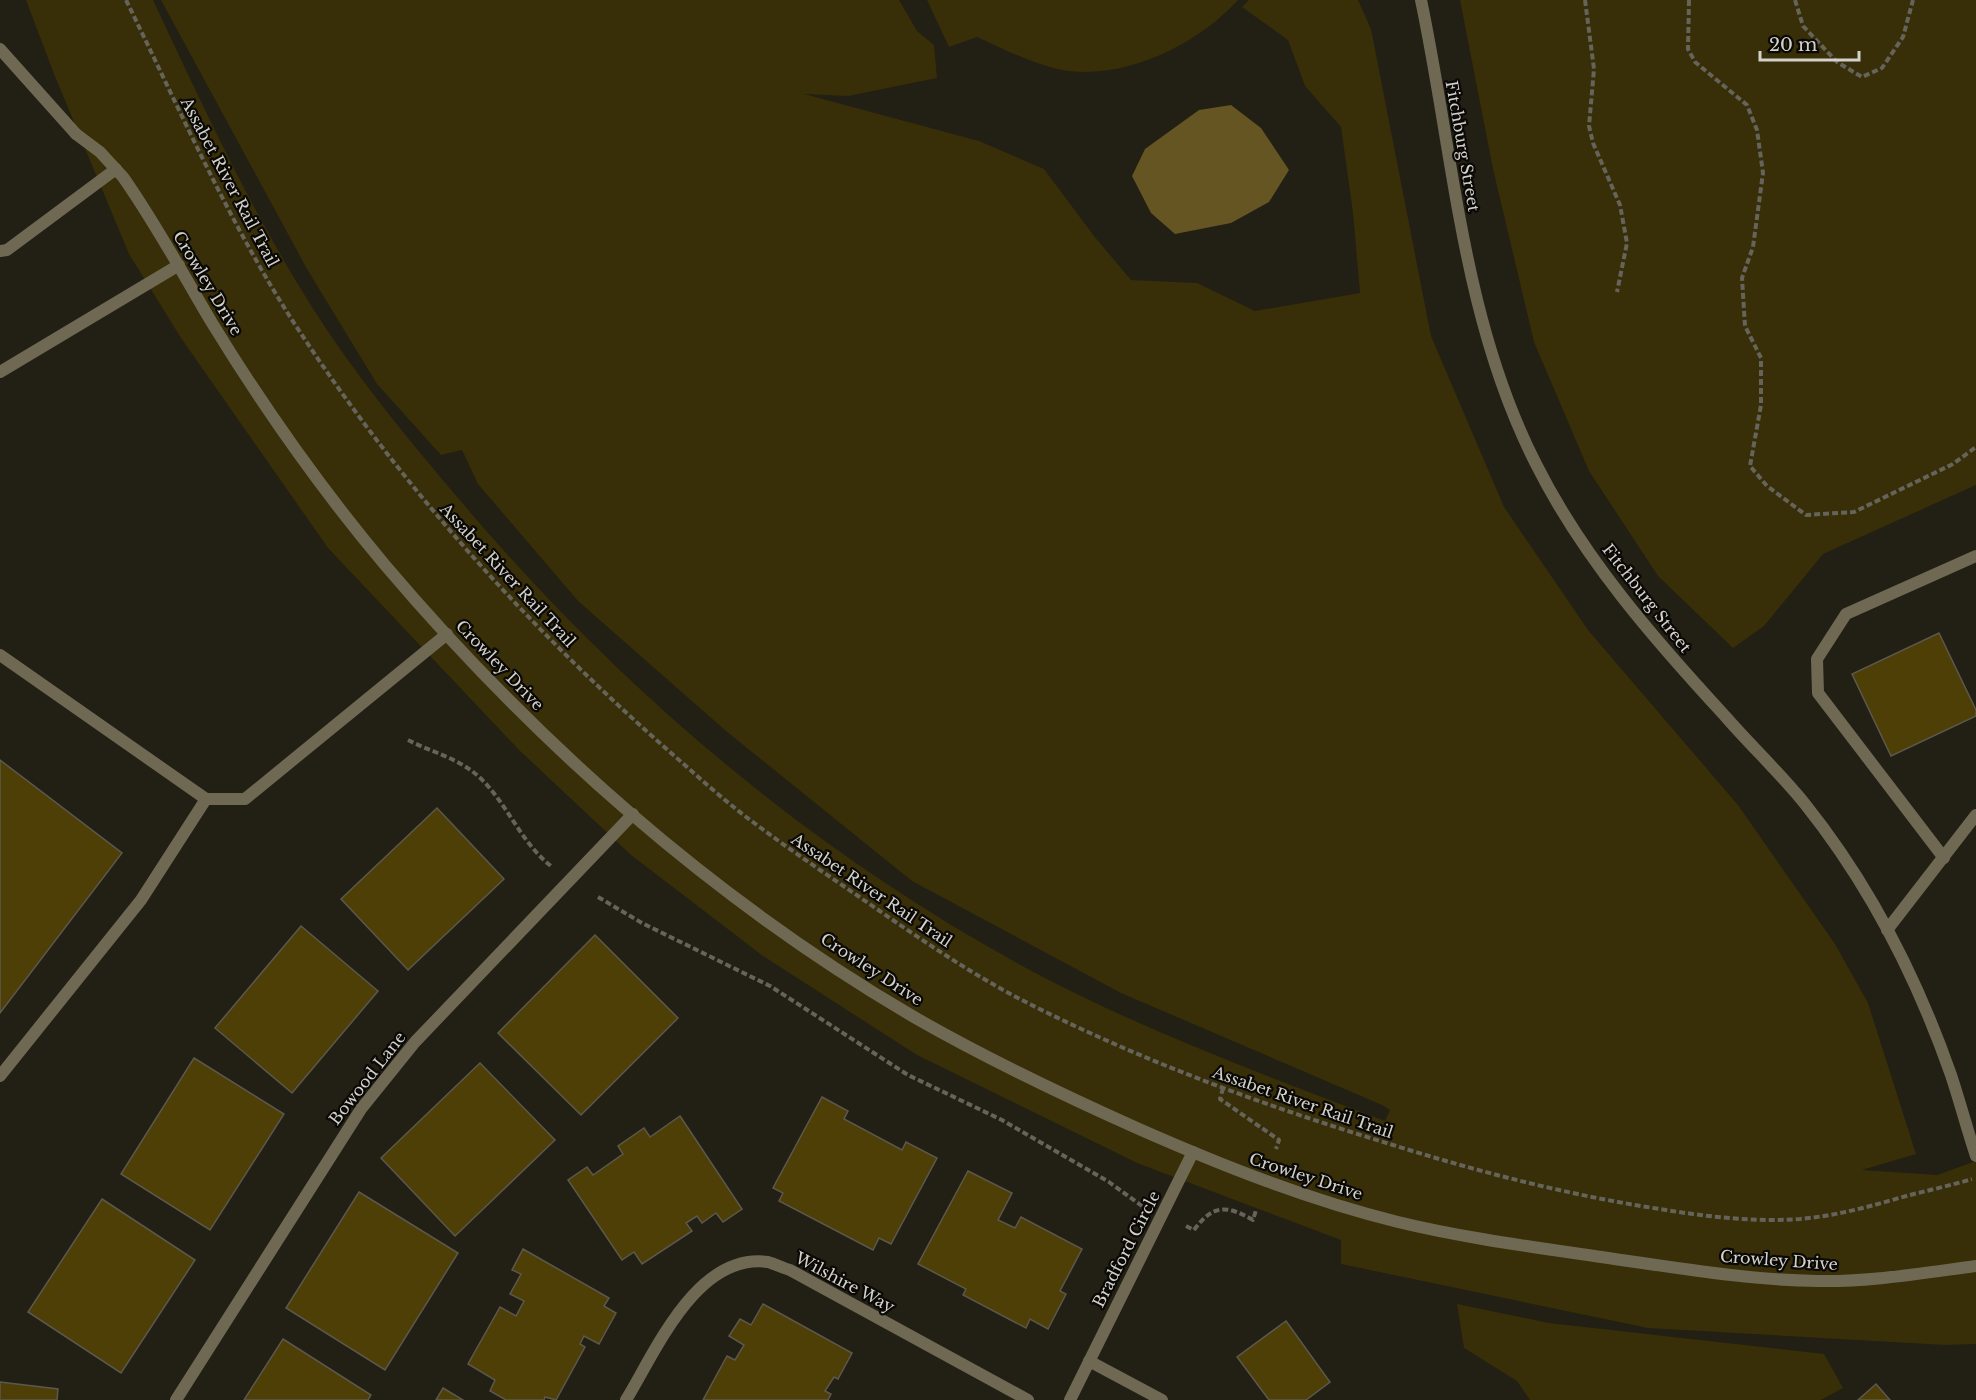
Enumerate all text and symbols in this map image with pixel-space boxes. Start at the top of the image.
scale bar [1760,24,1859,62]
text: 20 m [1769,34,1817,56]
street label: Fitchburg Street [1442,79,1484,213]
street label: Assabet River Rail Trail [176,93,283,270]
street label: Crowley Drive [169,227,247,339]
street label: Assabet River Rail Trail [435,498,580,651]
street label: Fitchburg Street [1598,540,1696,656]
street label: Crowley Drive [452,616,548,714]
street label: Assabet River Rail Trail [787,828,956,951]
street label: Crowley Drive [817,928,927,1010]
street label: Bowood Lane [324,1027,410,1129]
street label: Assabet River Rail Trail [1209,1061,1396,1142]
street label: Crowley Drive [1247,1148,1365,1204]
street label: Bradford Circle [1088,1187,1164,1311]
street label: Crowley Drive [1719,1246,1839,1274]
street label: Wilshire Way [791,1247,899,1317]

